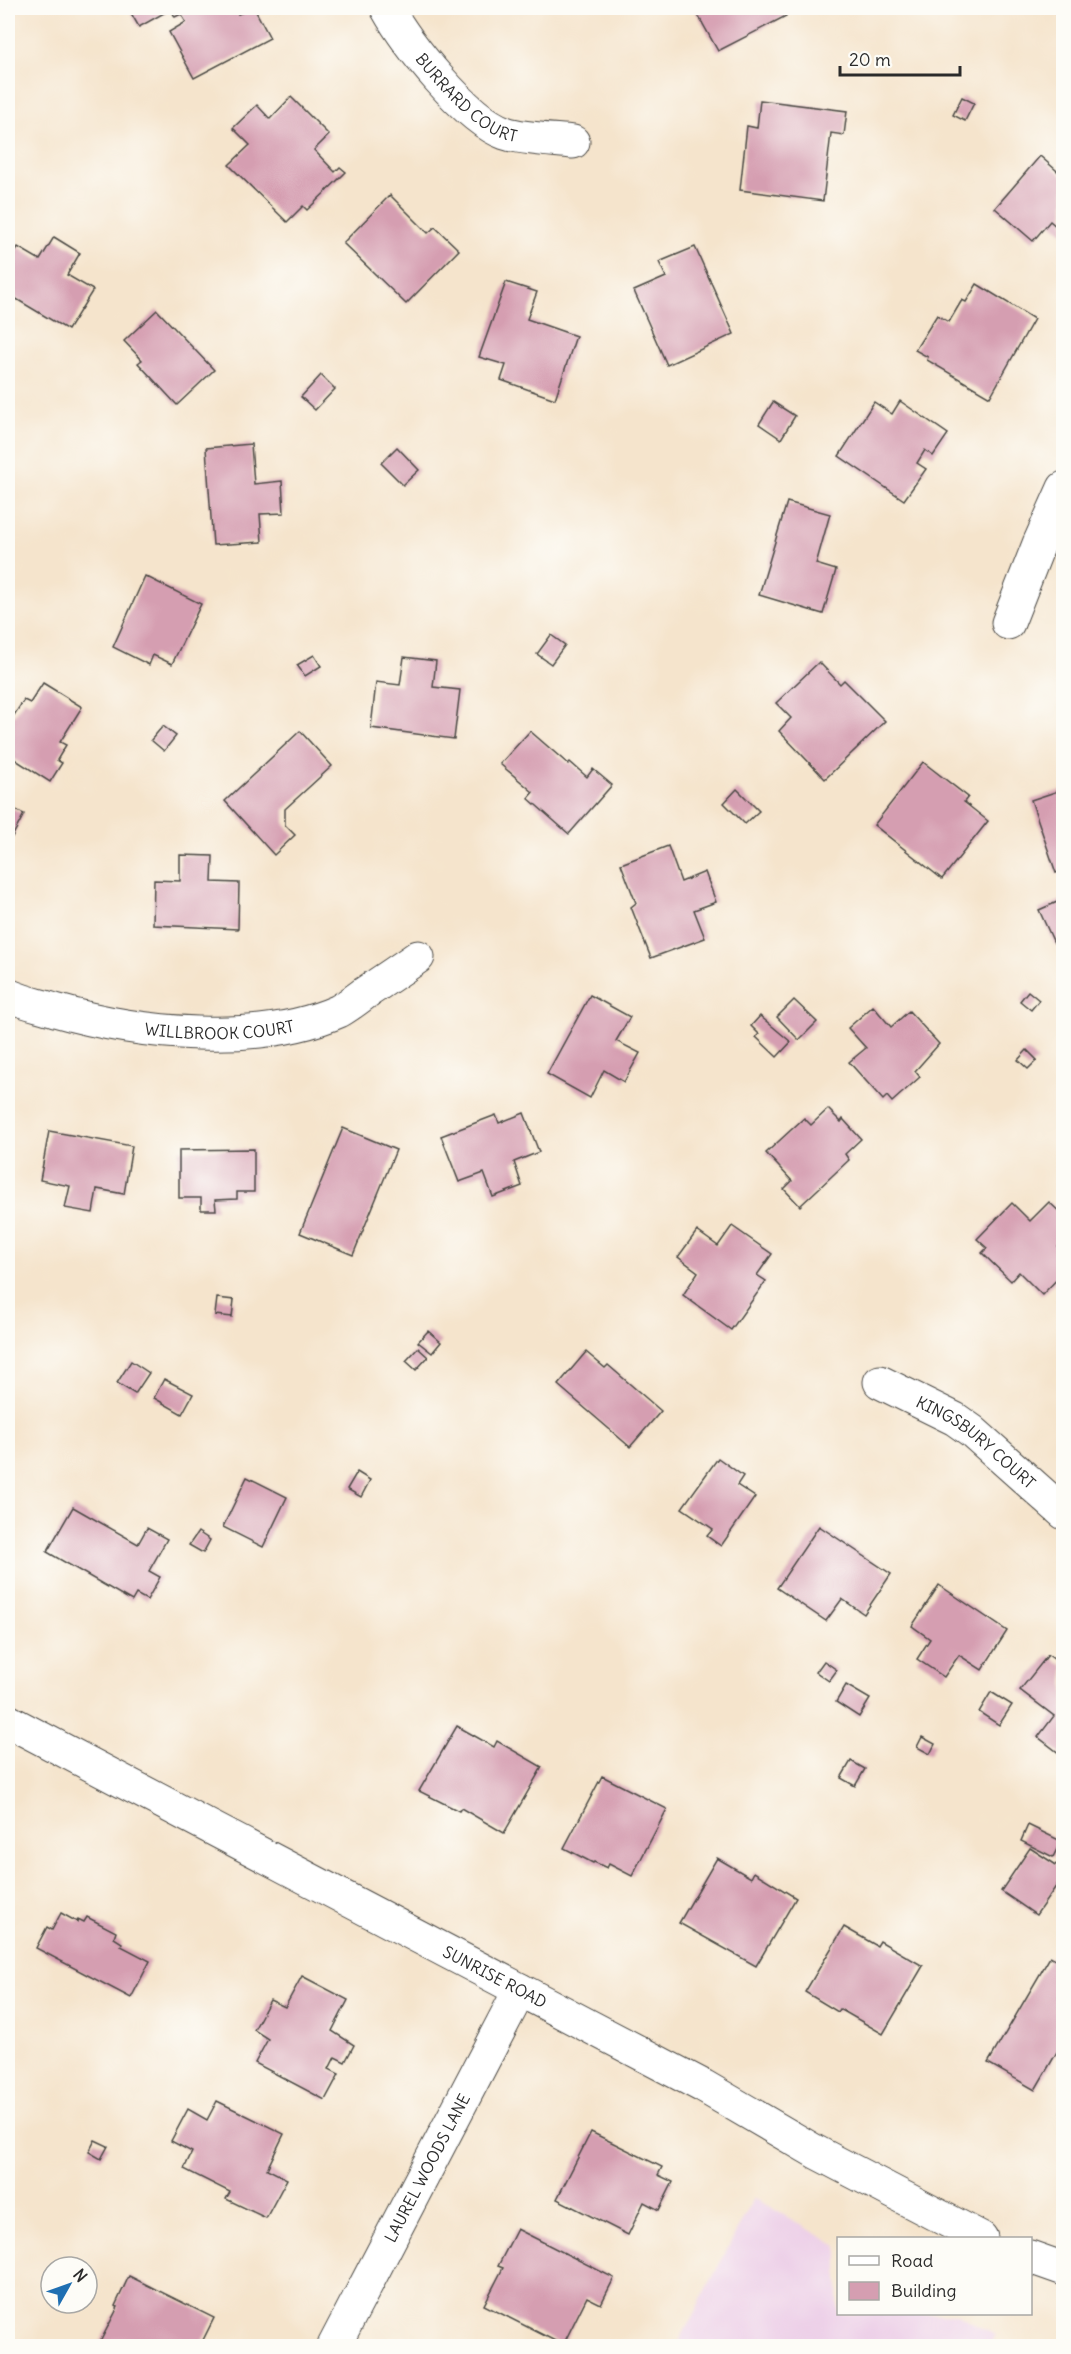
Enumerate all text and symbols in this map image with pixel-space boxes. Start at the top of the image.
scale bar [840,39,960,77]
text: 20 m [849,48,891,71]
street label: BURRARD COURT [412,49,519,146]
street label: WILLBROOK COURT [143,1016,296,1043]
street label: KINGSBURY COURT [913,1392,1040,1493]
street label: SUNRISE ROAD [440,1941,550,2012]
street label: LAUREL WOODS LANE [380,2090,474,2246]
legend [837,2237,1032,2315]
text: Road [891,2249,934,2272]
north arrow [39,2255,99,2315]
text: N [69,2265,92,2286]
text: Building [891,2279,956,2302]

